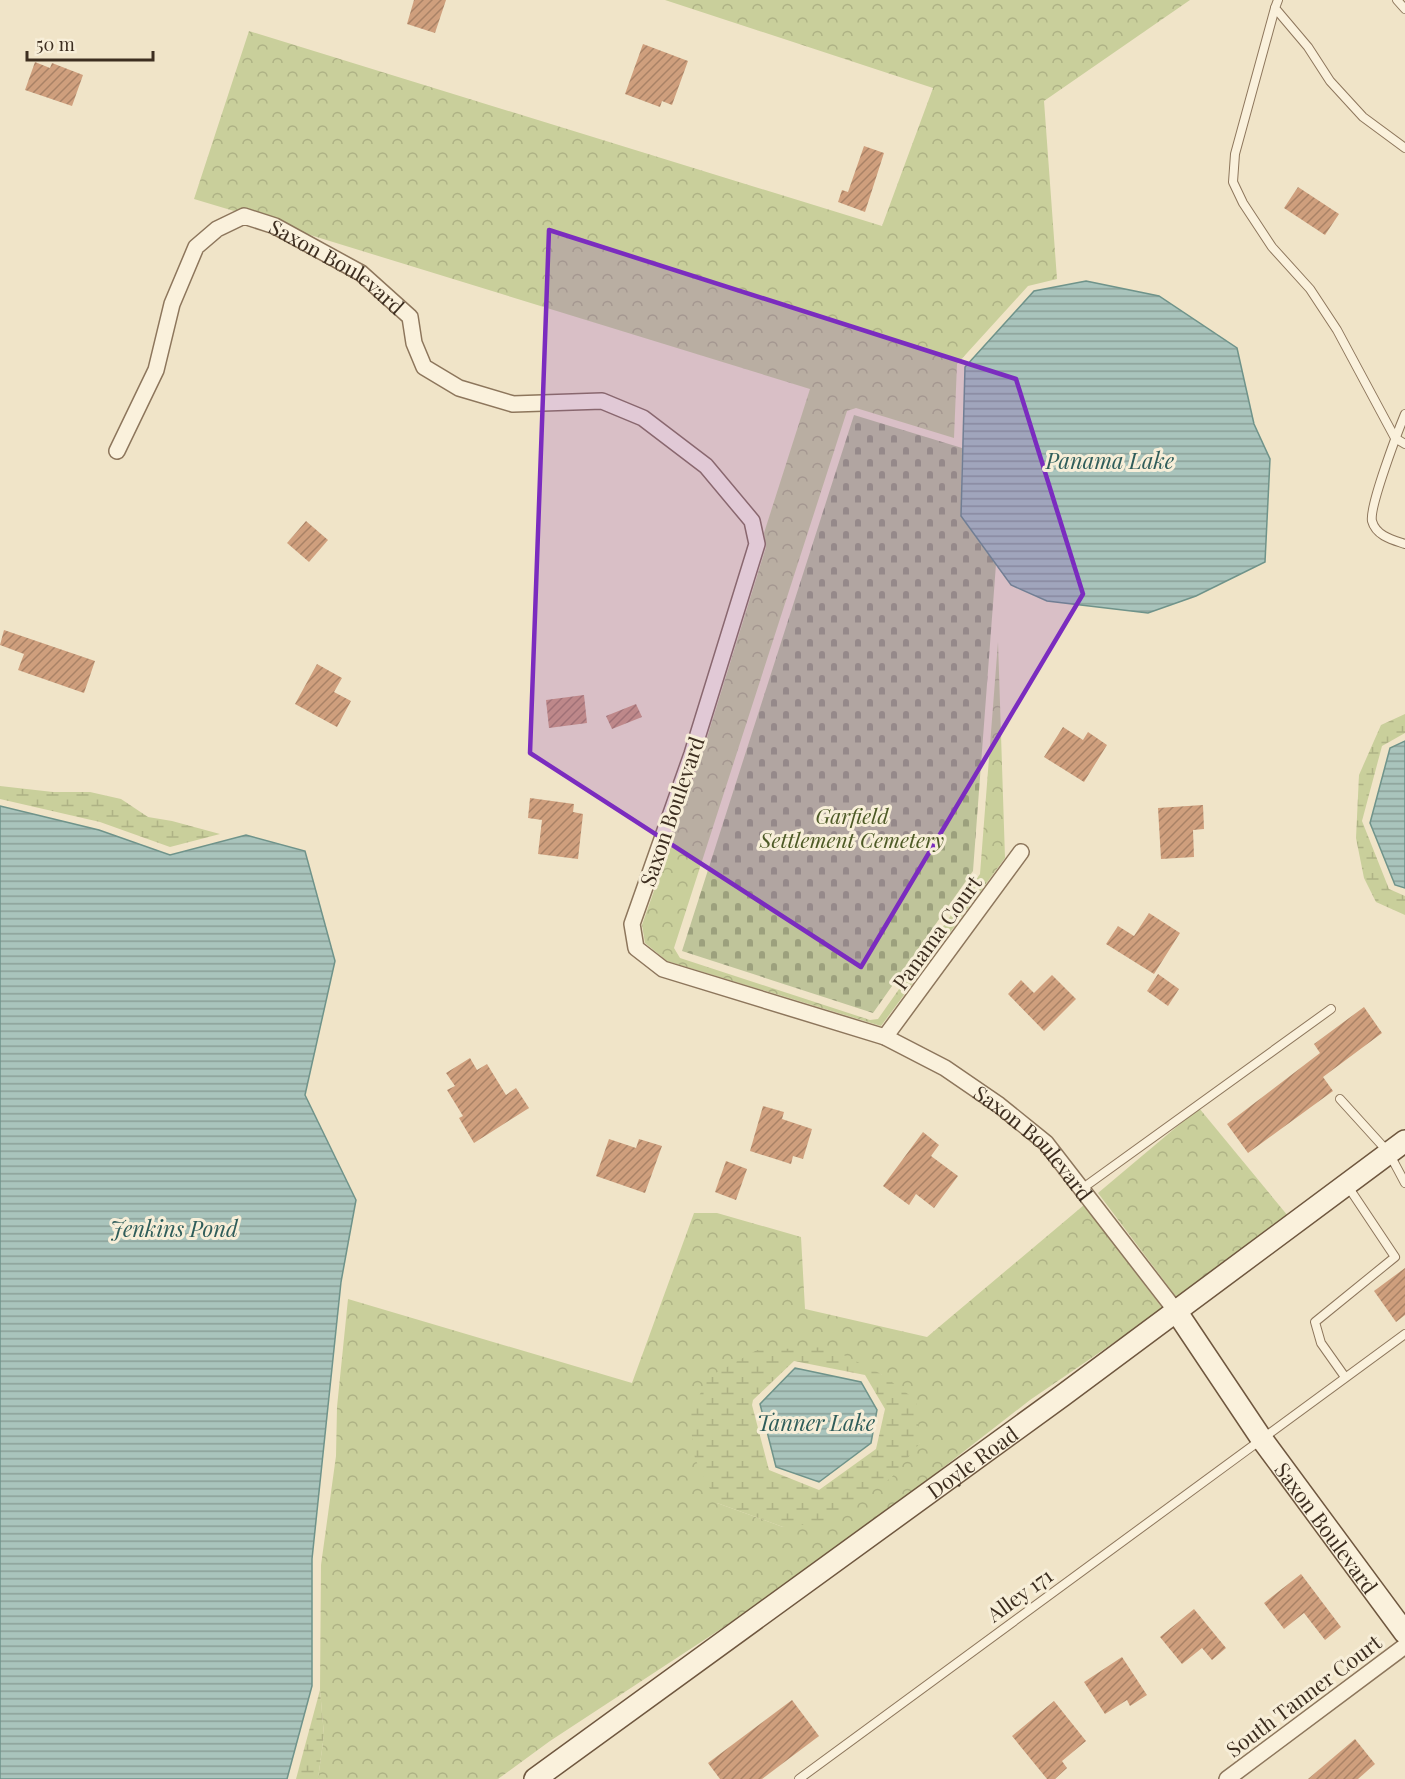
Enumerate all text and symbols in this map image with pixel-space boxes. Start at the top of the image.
scale bar [27,24,153,62]
text: 50 m [36,32,75,56]
street label: Saxon Boulevard [265,212,411,320]
water label: Panama Lake [1045,445,1175,475]
street label: Saxon Boulevard [632,732,710,890]
park label: Garfield Settlement Cemetery [759,801,944,853]
street label: Panama Court [885,869,987,995]
street label: Saxon Boulevard [969,1078,1099,1206]
water label: Jenkins Pond [110,1213,239,1243]
water label: Tanner Lake [757,1407,876,1437]
street label: Doyle Road [921,1419,1023,1504]
street label: Saxon Boulevard [1269,1456,1385,1599]
street label: Alley 171 [980,1561,1058,1628]
street label: South Tanner Court [1220,1627,1387,1763]

